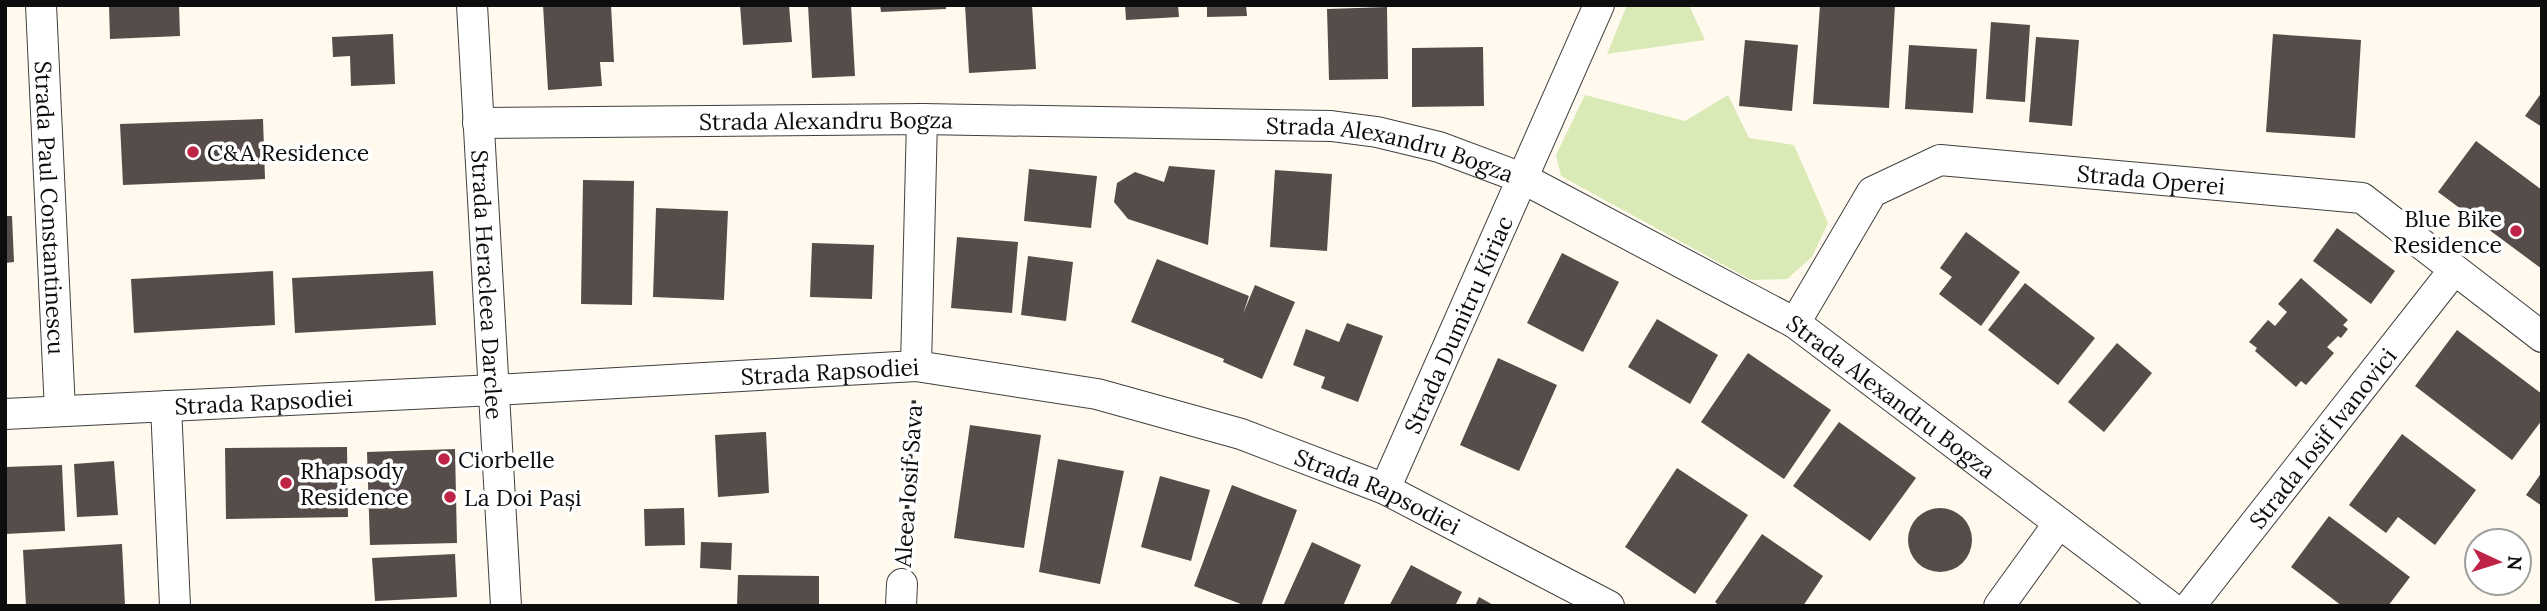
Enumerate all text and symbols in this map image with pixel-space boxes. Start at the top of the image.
street label: Strada Paul Constantinescu [29,60,72,356]
street label: Strada Alexandru Bogza [699,104,953,136]
street label: Strada Alexandru Bogza [1266,110,1518,188]
place label: C&A Residence [207,138,369,167]
marker: C&A Residence [185,144,201,160]
street label: Strada Heracleea Darclee [466,149,510,420]
street label: Strada Operei [2076,158,2226,200]
place label: Blue Bike Residence [2393,204,2502,259]
street label: Strada Dumitru Kiriac [1397,211,1519,438]
marker: Blue Bike Residence [2508,223,2524,239]
street label: Strada Alexandru Bogza [1781,308,2002,484]
street label: Strada Iosif Ivanovici [2242,342,2402,534]
street label: Strada Rapsodiei [740,351,920,390]
street label: Strada Rapsodiei [174,382,354,420]
street label: Aleea Iosif Sava [888,404,928,569]
street label: Strada Rapsodiei [1291,441,1466,540]
place label: Ciorbelle [458,445,555,474]
marker: Ciorbelle [436,451,452,467]
place label: Rhapsody Residence [300,456,409,511]
marker: Rhapsody Residence [278,475,294,491]
place label: La Doi Pași [464,483,582,512]
marker: La Doi Pași [442,489,458,505]
north arrow [2463,527,2533,597]
text: N [2502,555,2527,572]

